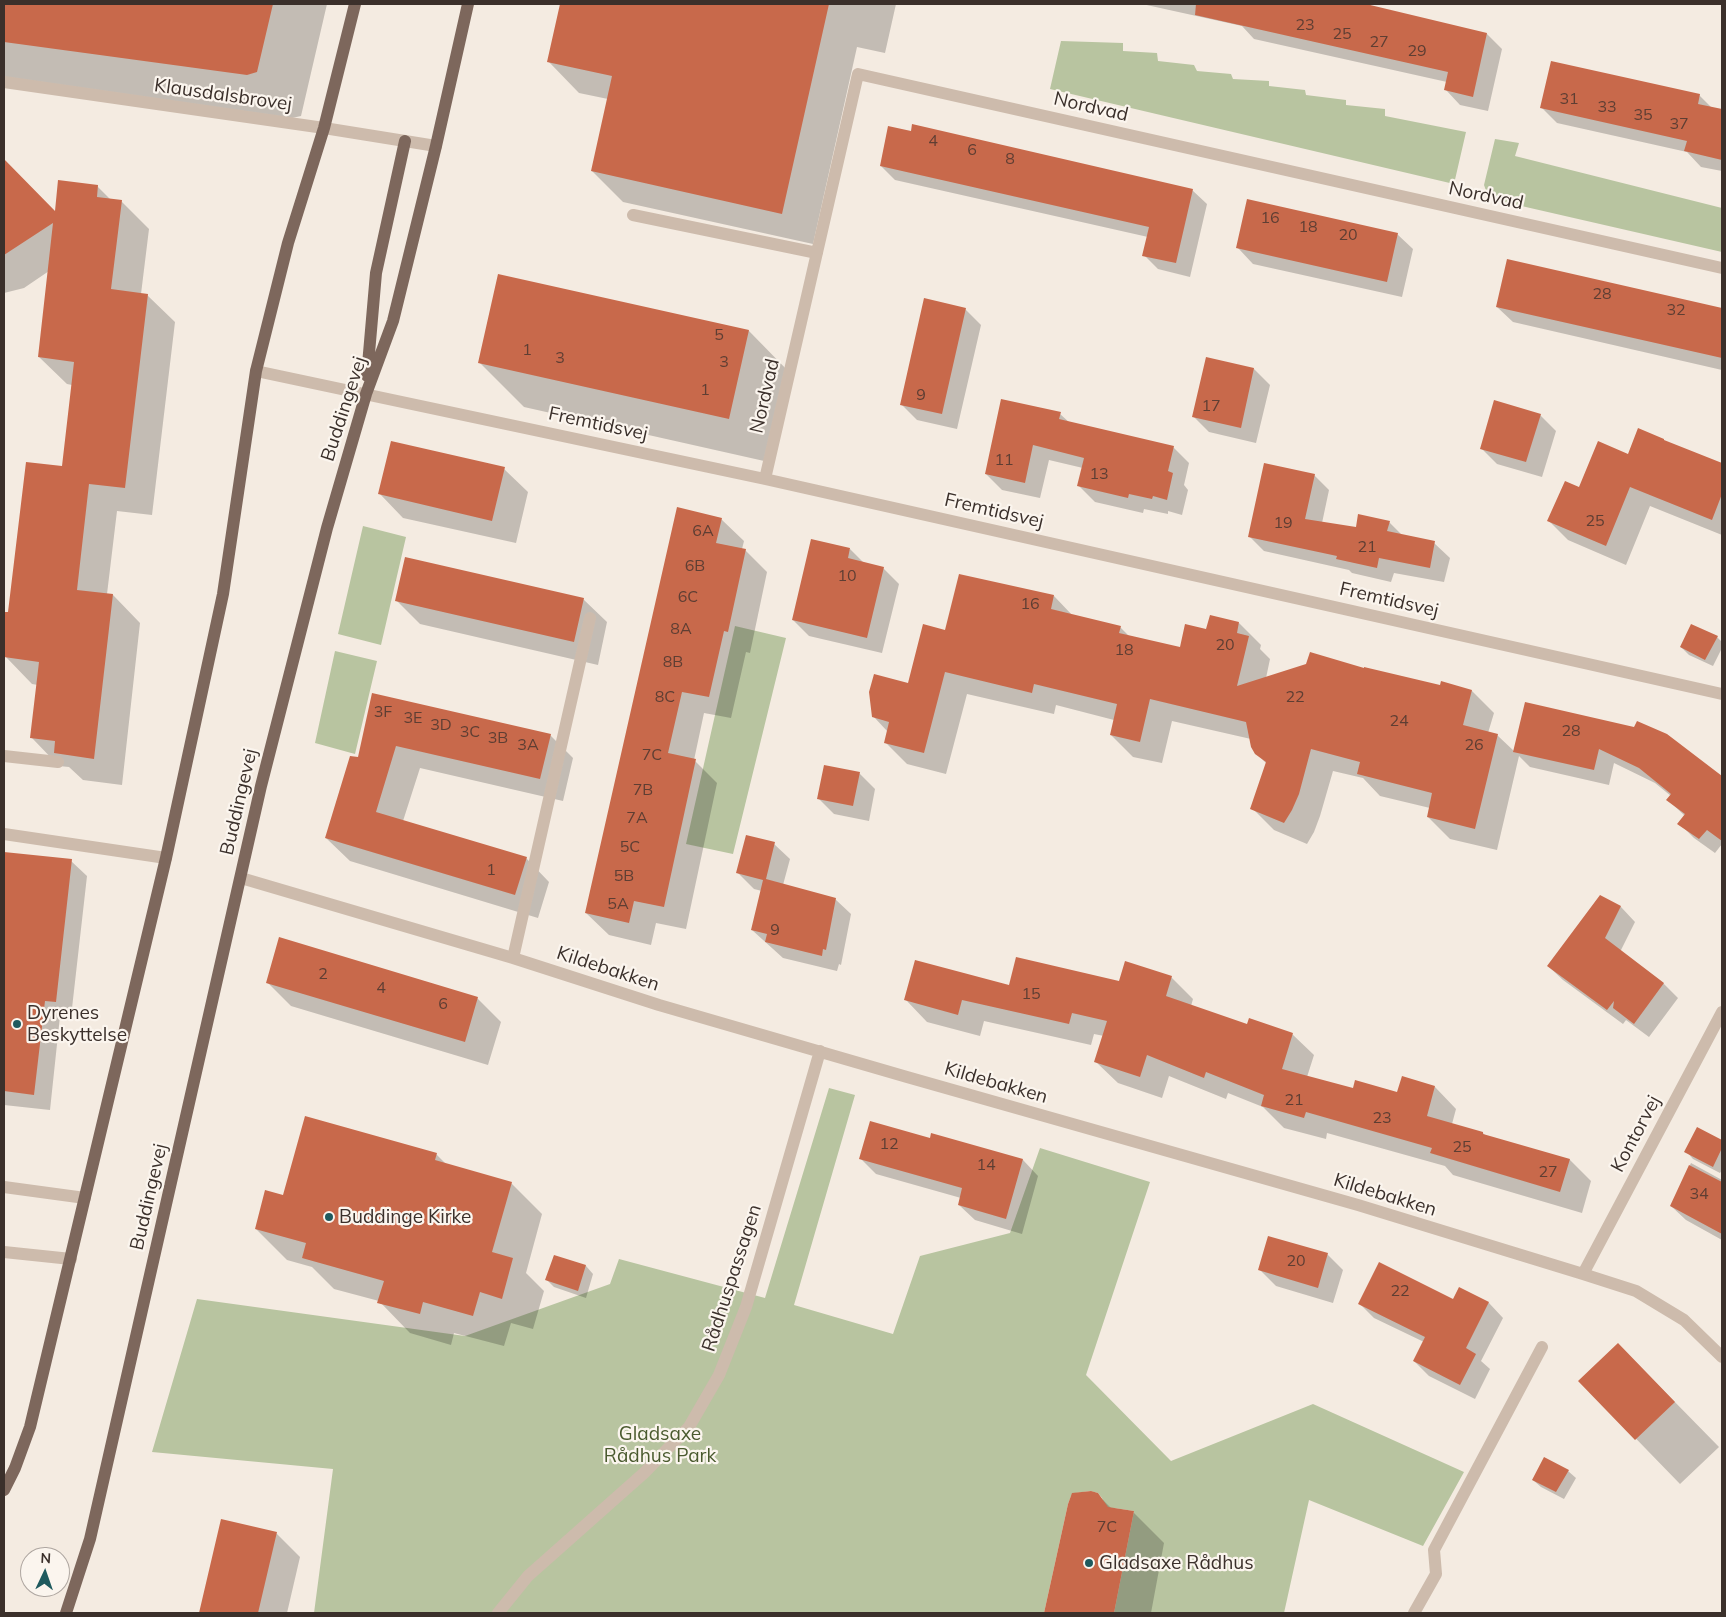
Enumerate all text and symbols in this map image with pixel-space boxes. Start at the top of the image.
house number: 23 [1295,15,1315,35]
house number: 25 [1332,24,1352,44]
house number: 27 [1369,32,1389,52]
house number: 29 [1407,41,1427,61]
street label: Klausdalsbrovej [153,74,293,116]
street label: Nordvad [1051,87,1131,127]
house number: 31 [1559,89,1579,109]
house number: 33 [1597,97,1617,117]
house number: 35 [1633,105,1653,125]
house number: 37 [1669,114,1689,134]
house number: 4 [928,131,938,151]
house number: 6 [967,140,977,160]
house number: 8 [1005,149,1015,169]
street label: Nordvad [1447,177,1525,215]
house number: 16 [1260,208,1280,228]
house number: 18 [1298,217,1318,237]
house number: 20 [1338,225,1358,245]
house number: 28 [1592,284,1612,304]
house number: 32 [1666,300,1686,320]
house number: 5 [714,325,724,345]
house number: 1 [522,340,532,360]
house number: 3 [555,348,565,368]
house number: 3 [719,352,729,372]
street label: Buddingevej [316,354,372,464]
street label: Nordvad [745,356,785,436]
house number: 1 [700,380,710,400]
house number: 9 [916,385,926,405]
house number: 17 [1201,396,1221,416]
street label: Fremtidsvej [546,402,650,446]
house number: 11 [994,450,1014,470]
house number: 13 [1089,464,1109,484]
street label: Fremtidsvej [942,489,1046,533]
house number: 25 [1585,511,1605,531]
house number: 19 [1273,513,1293,533]
house number: 6A [692,521,714,541]
house number: 21 [1357,537,1377,557]
house number: 6B [685,556,705,576]
house number: 10 [837,566,857,586]
street label: Fremtidsvej [1337,578,1441,622]
house number: 6C [678,587,698,607]
house number: 16 [1020,594,1040,614]
house number: 8A [670,619,692,639]
house number: 20 [1215,635,1235,655]
house number: 18 [1114,640,1134,660]
house number: 8B [663,652,683,672]
house number: 8C [655,687,675,707]
house number: 22 [1285,687,1305,707]
house number: 3F [374,702,392,722]
house number: 3E [403,708,423,728]
house number: 24 [1389,711,1409,731]
house number: 3D [430,715,452,735]
house number: 28 [1561,721,1581,741]
house number: 3C [460,722,480,742]
house number: 3B [488,728,508,748]
house number: 3A [517,735,539,755]
house number: 26 [1464,735,1484,755]
house number: 7C [642,745,662,765]
street label: Buddingevej [216,746,262,858]
house number: 7B [633,780,653,800]
house number: 7A [626,808,648,828]
house number: 5C [620,837,640,857]
house number: 1 [486,860,496,880]
house number: 5B [614,866,634,886]
house number: 5A [607,894,629,914]
house number: 9 [770,920,780,940]
street label: Kildebakken [554,942,662,996]
house number: 2 [318,964,328,984]
house number: 4 [376,978,386,998]
house number: 15 [1021,984,1041,1004]
house number: 6 [438,994,448,1014]
place label: Dyrenes Beskyttelse [27,1002,127,1046]
marker: Dyrenes Beskyttelse [11,1018,23,1030]
street label: Kildebakken [942,1057,1050,1109]
house number: 21 [1284,1090,1304,1110]
street label: Kontorvej [1606,1092,1666,1176]
house number: 23 [1372,1108,1392,1128]
house number: 12 [879,1134,899,1154]
house number: 25 [1452,1137,1472,1157]
street label: Buddingevej [126,1141,172,1253]
house number: 14 [976,1155,996,1175]
house number: 27 [1538,1162,1558,1182]
street label: Kildebakken [1331,1169,1439,1221]
house number: 34 [1689,1184,1709,1204]
street label: Rådhuspassagen [697,1202,767,1354]
place label: Buddinge Kirke [339,1206,471,1228]
marker: Buddinge Kirke [323,1211,335,1223]
house number: 20 [1286,1251,1306,1271]
house number: 22 [1390,1281,1410,1301]
park label: Gladsaxe Rådhus Park [604,1423,716,1467]
house number: 7C [1097,1517,1117,1537]
north arrow [20,1547,70,1597]
text: N [40,1549,51,1567]
place label: Gladsaxe Rådhus [1099,1552,1254,1574]
marker: Gladsaxe Rådhus [1083,1557,1095,1569]

